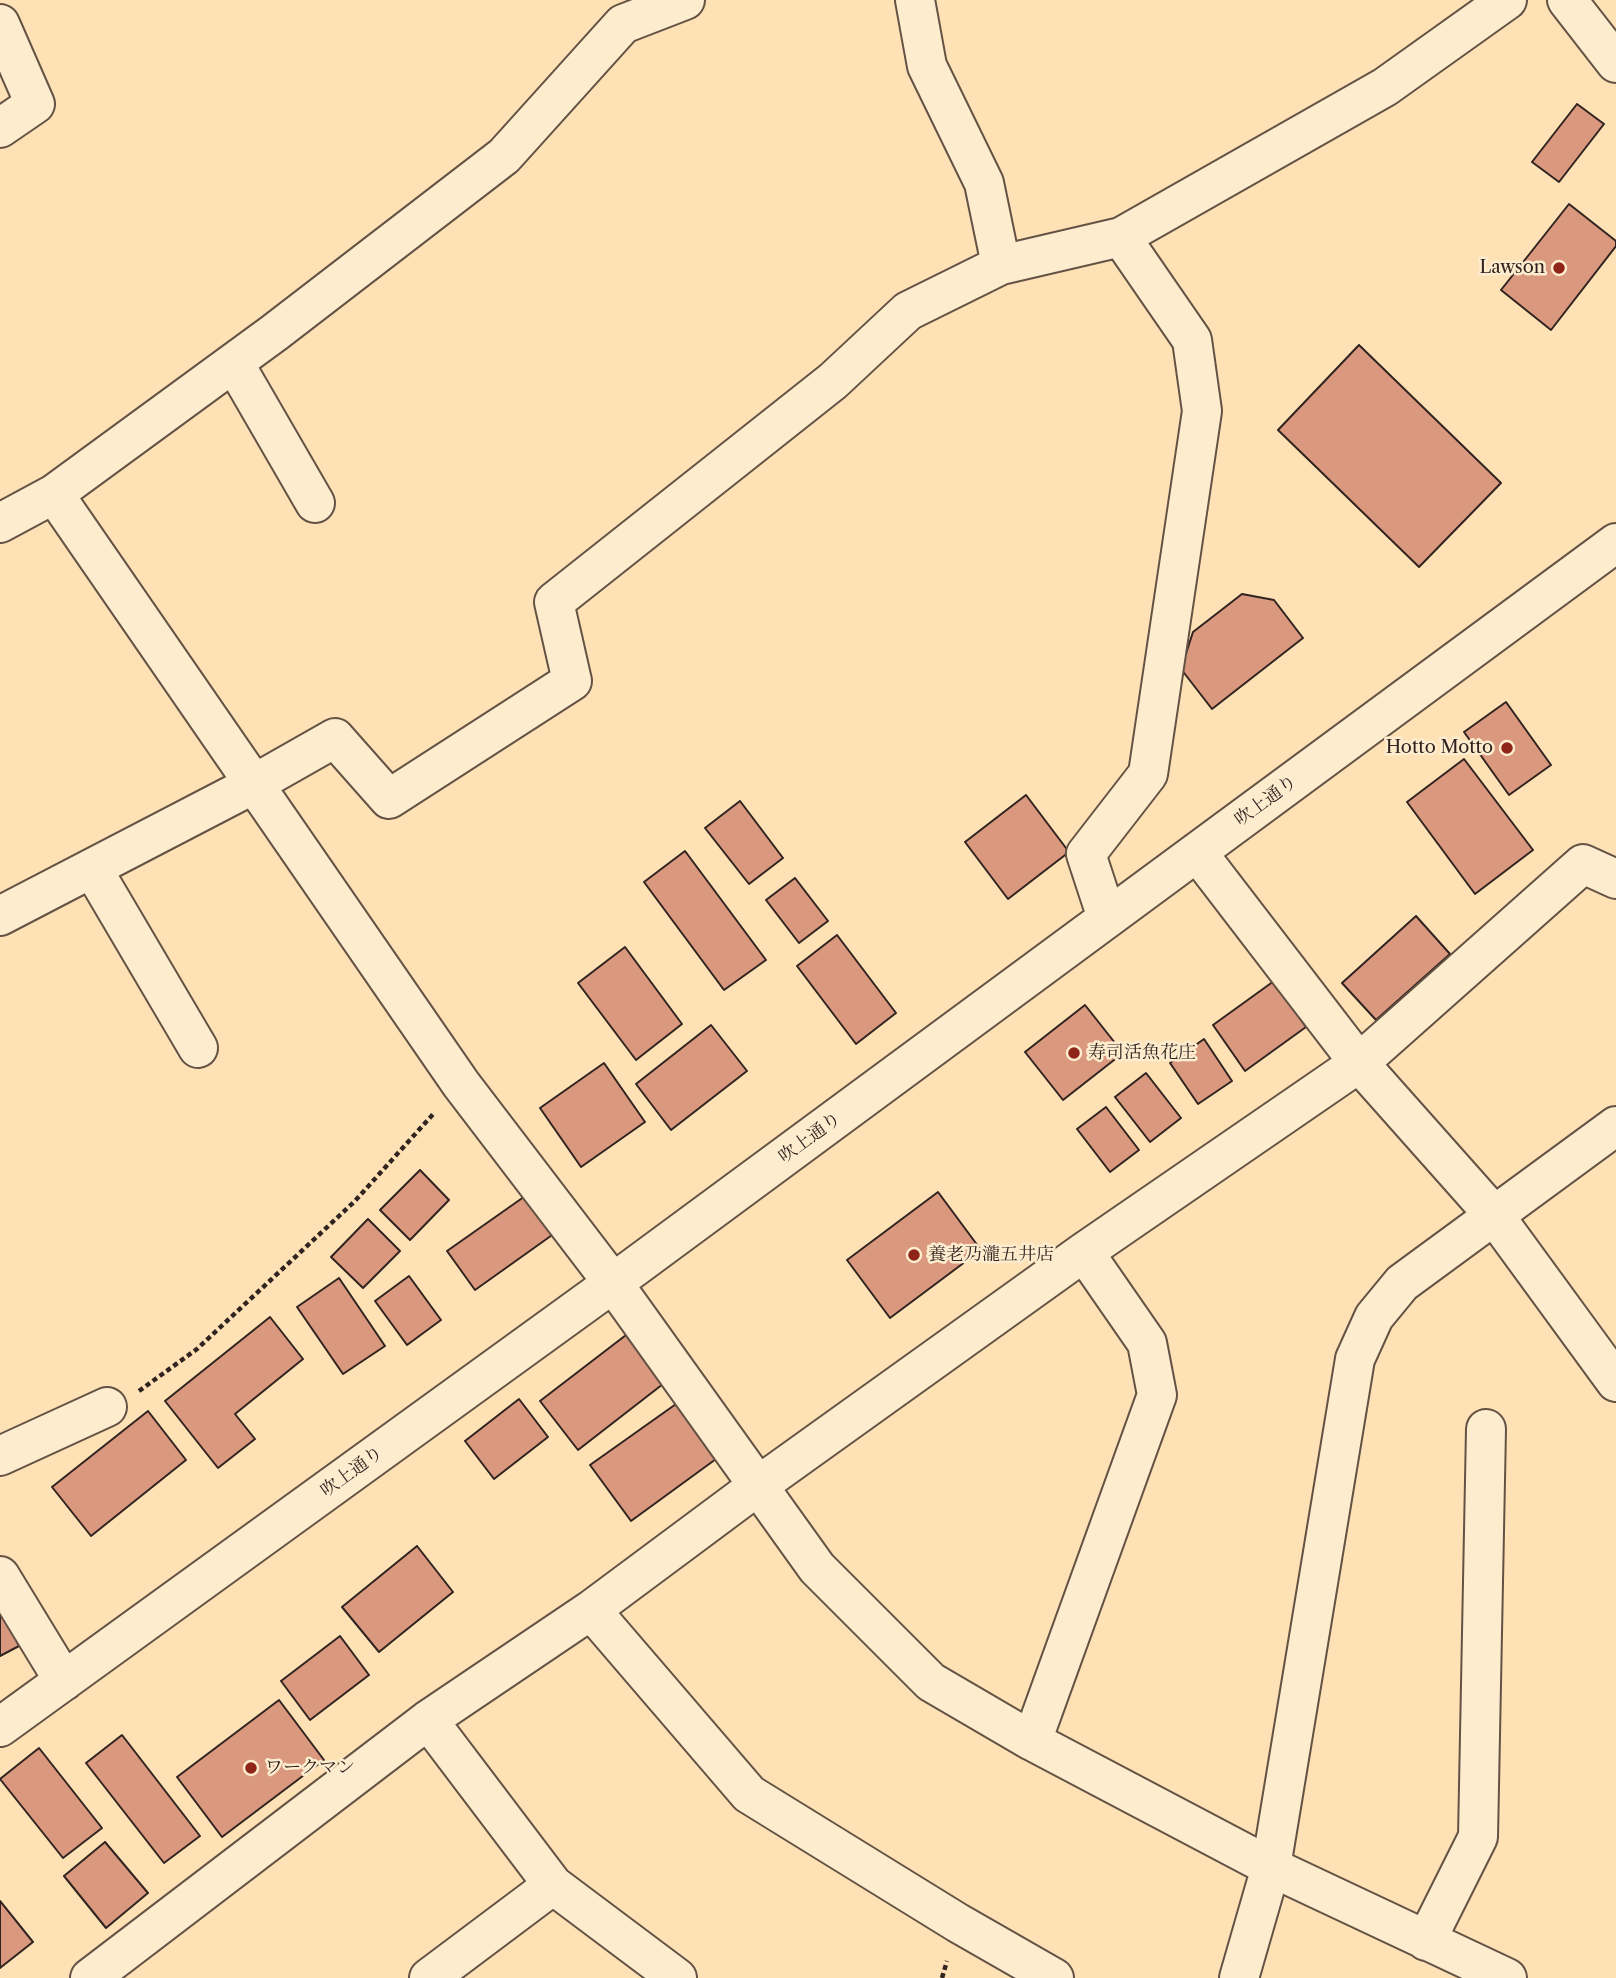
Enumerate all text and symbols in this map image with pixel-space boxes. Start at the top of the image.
place label: Lawson [1480,257,1545,279]
marker: Lawson [1551,260,1567,276]
place label: Hotto Motto [1386,737,1493,759]
marker: Hotto Motto [1499,740,1515,756]
street label: 吹上通り [1231,771,1301,831]
place label: 寿司活魚花庄 [1088,1042,1196,1064]
marker: 寿司活魚花庄 [1066,1045,1082,1061]
street label: 吹上通り [775,1108,845,1168]
place label: 養老乃瀧五井店 [928,1244,1054,1266]
marker: 養老乃瀧五井店 [906,1247,922,1263]
street label: 吹上通り [317,1442,387,1502]
place label: ワークマン [265,1757,355,1779]
marker: ワークマン [243,1760,259,1776]

